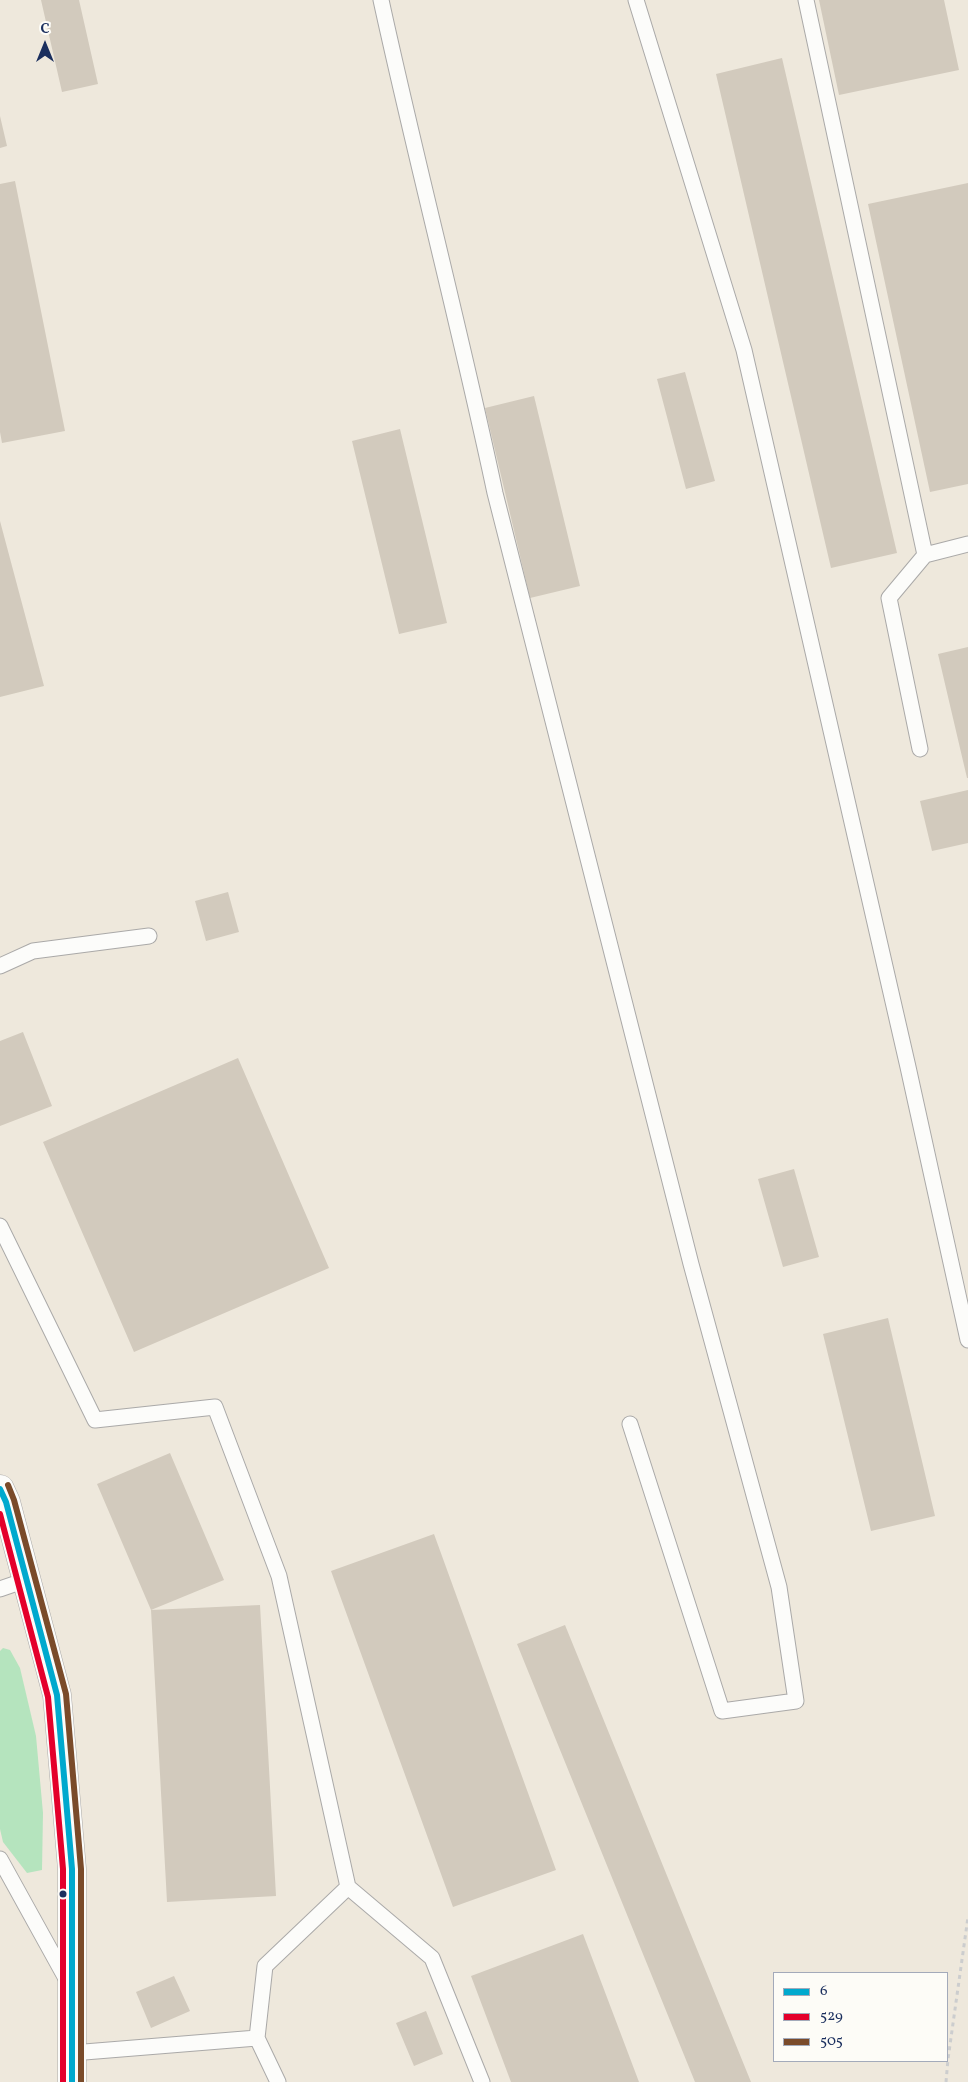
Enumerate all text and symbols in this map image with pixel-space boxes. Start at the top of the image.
north arrow [20,20,70,70]
text: С [40,20,50,39]
unlabelled marker [58,1889,68,1899]
legend [773,1972,948,2062]
text: 6 [820,1981,828,2002]
text: 529 [820,2006,843,2027]
text: 505 [820,2031,843,2052]

